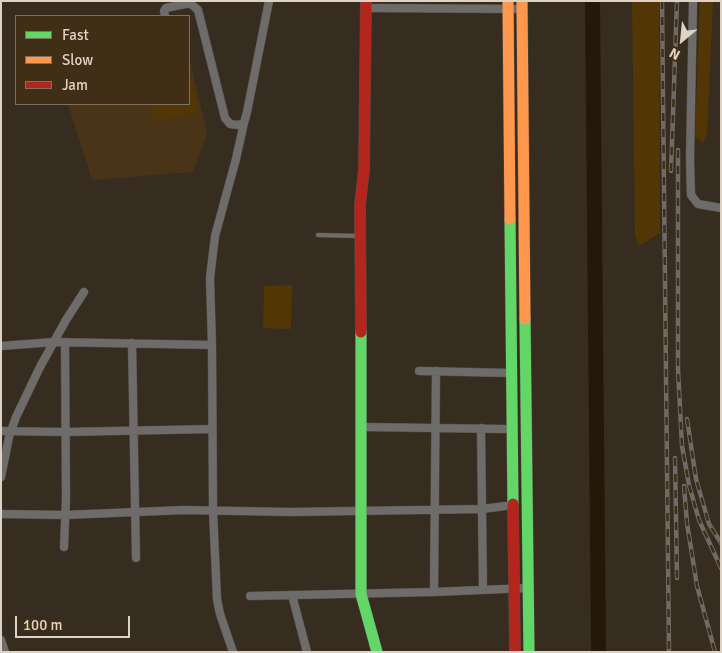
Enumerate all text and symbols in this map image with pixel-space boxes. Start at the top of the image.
legend [15,15,190,105]
north arrow [657,15,707,65]
text: Fast [62,26,89,44]
text: N [666,44,683,63]
text: Slow [62,51,93,69]
text: Jam [62,76,88,94]
scale bar [18,606,132,638]
text: 100 m [23,616,63,634]

